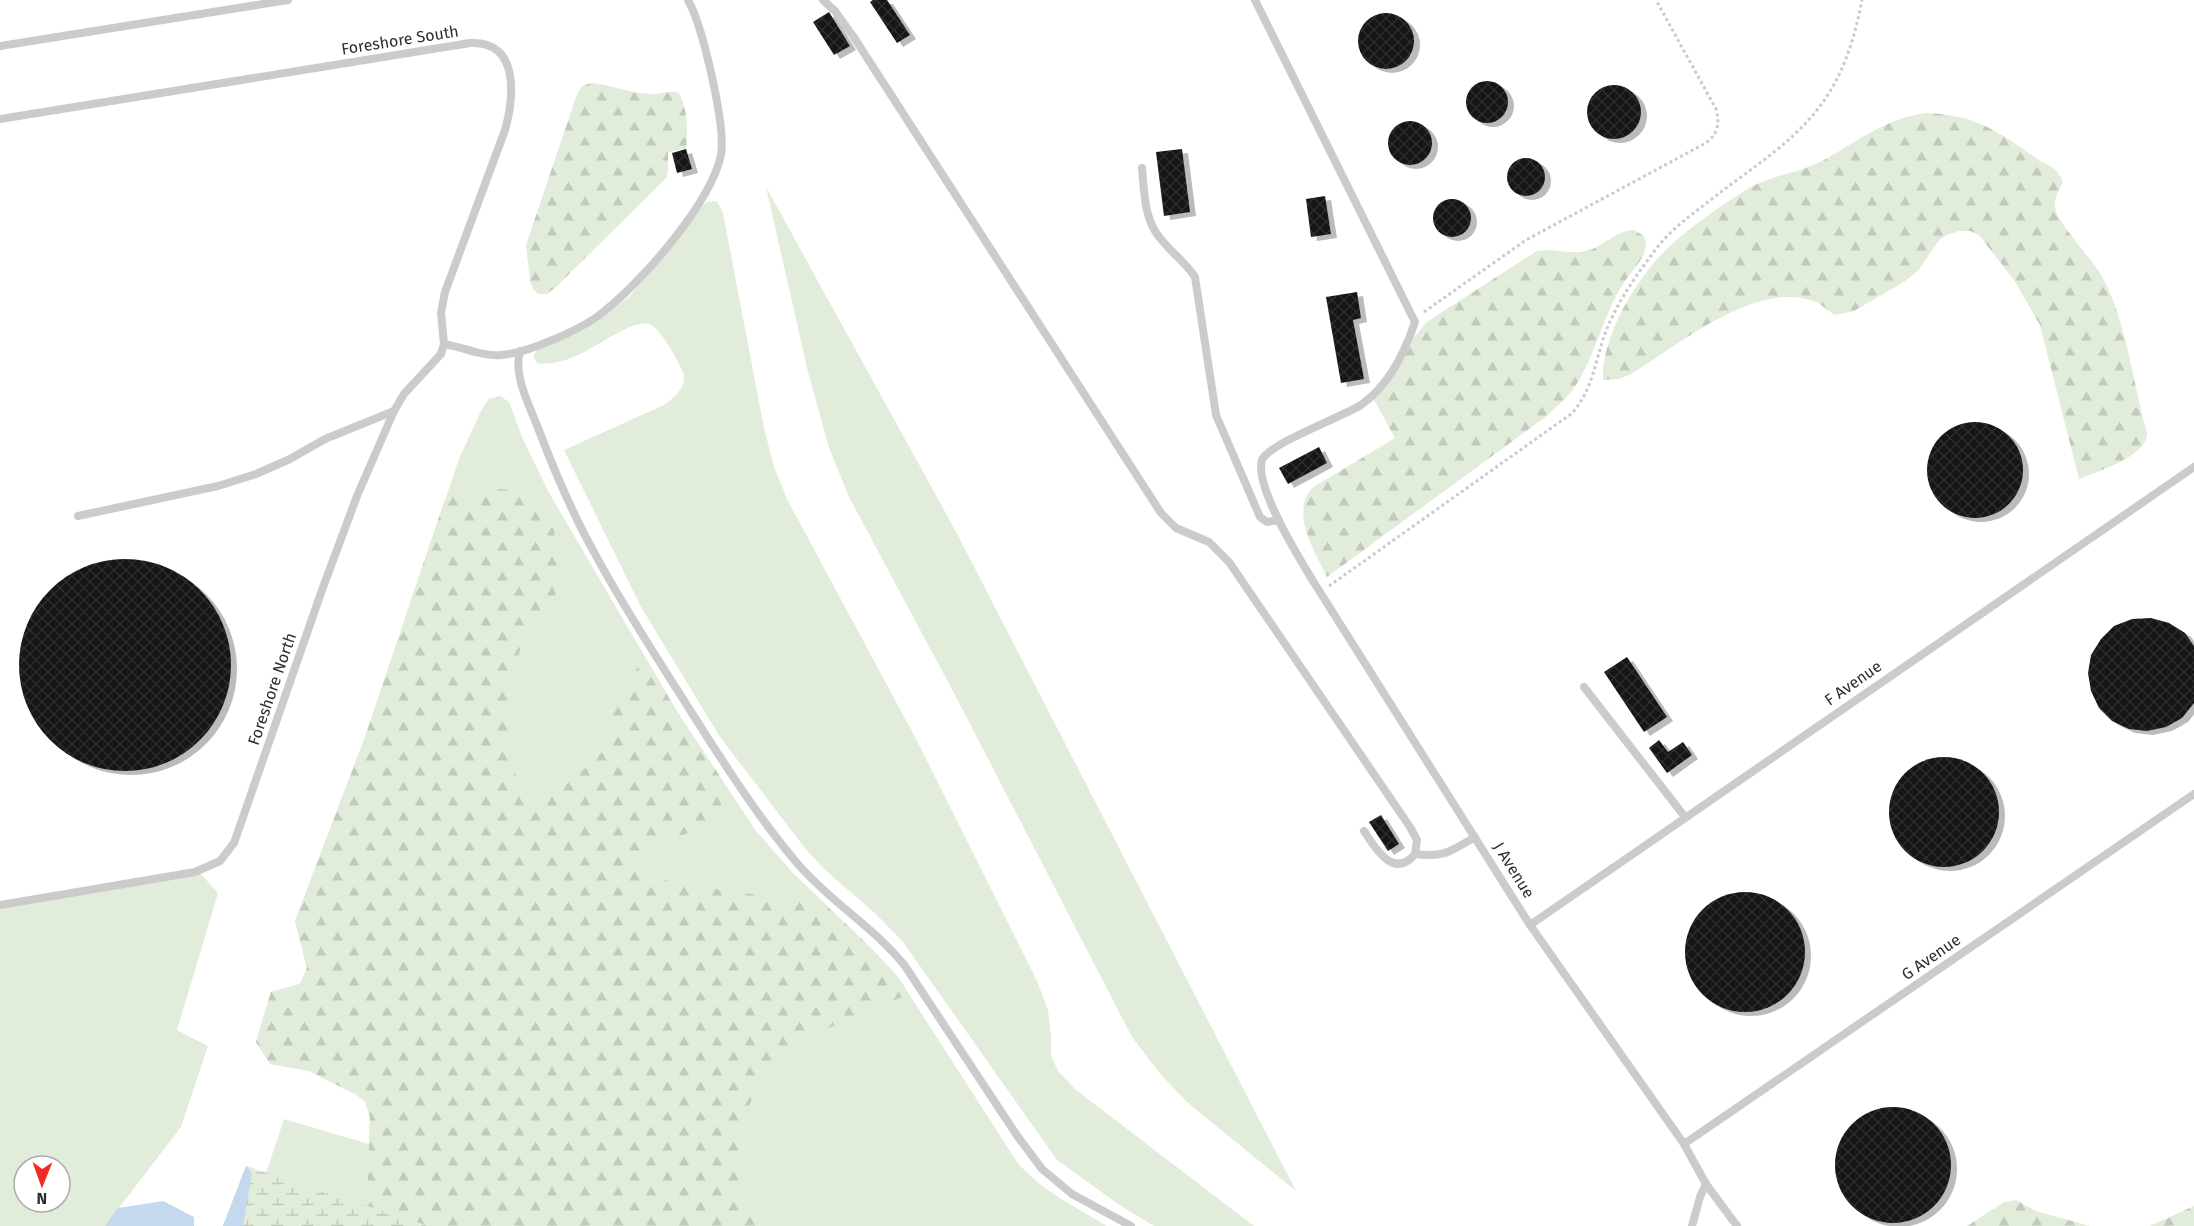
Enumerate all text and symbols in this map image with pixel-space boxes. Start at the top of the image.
street label: Foreshore South [340,21,460,59]
street label: Foreshore North [244,630,300,748]
street label: F Avenue [1821,657,1885,709]
street label: J Avenue [1489,839,1539,901]
street label: G Avenue [1898,930,1964,984]
north arrow [12,1154,72,1214]
text: N [36,1189,47,1208]

